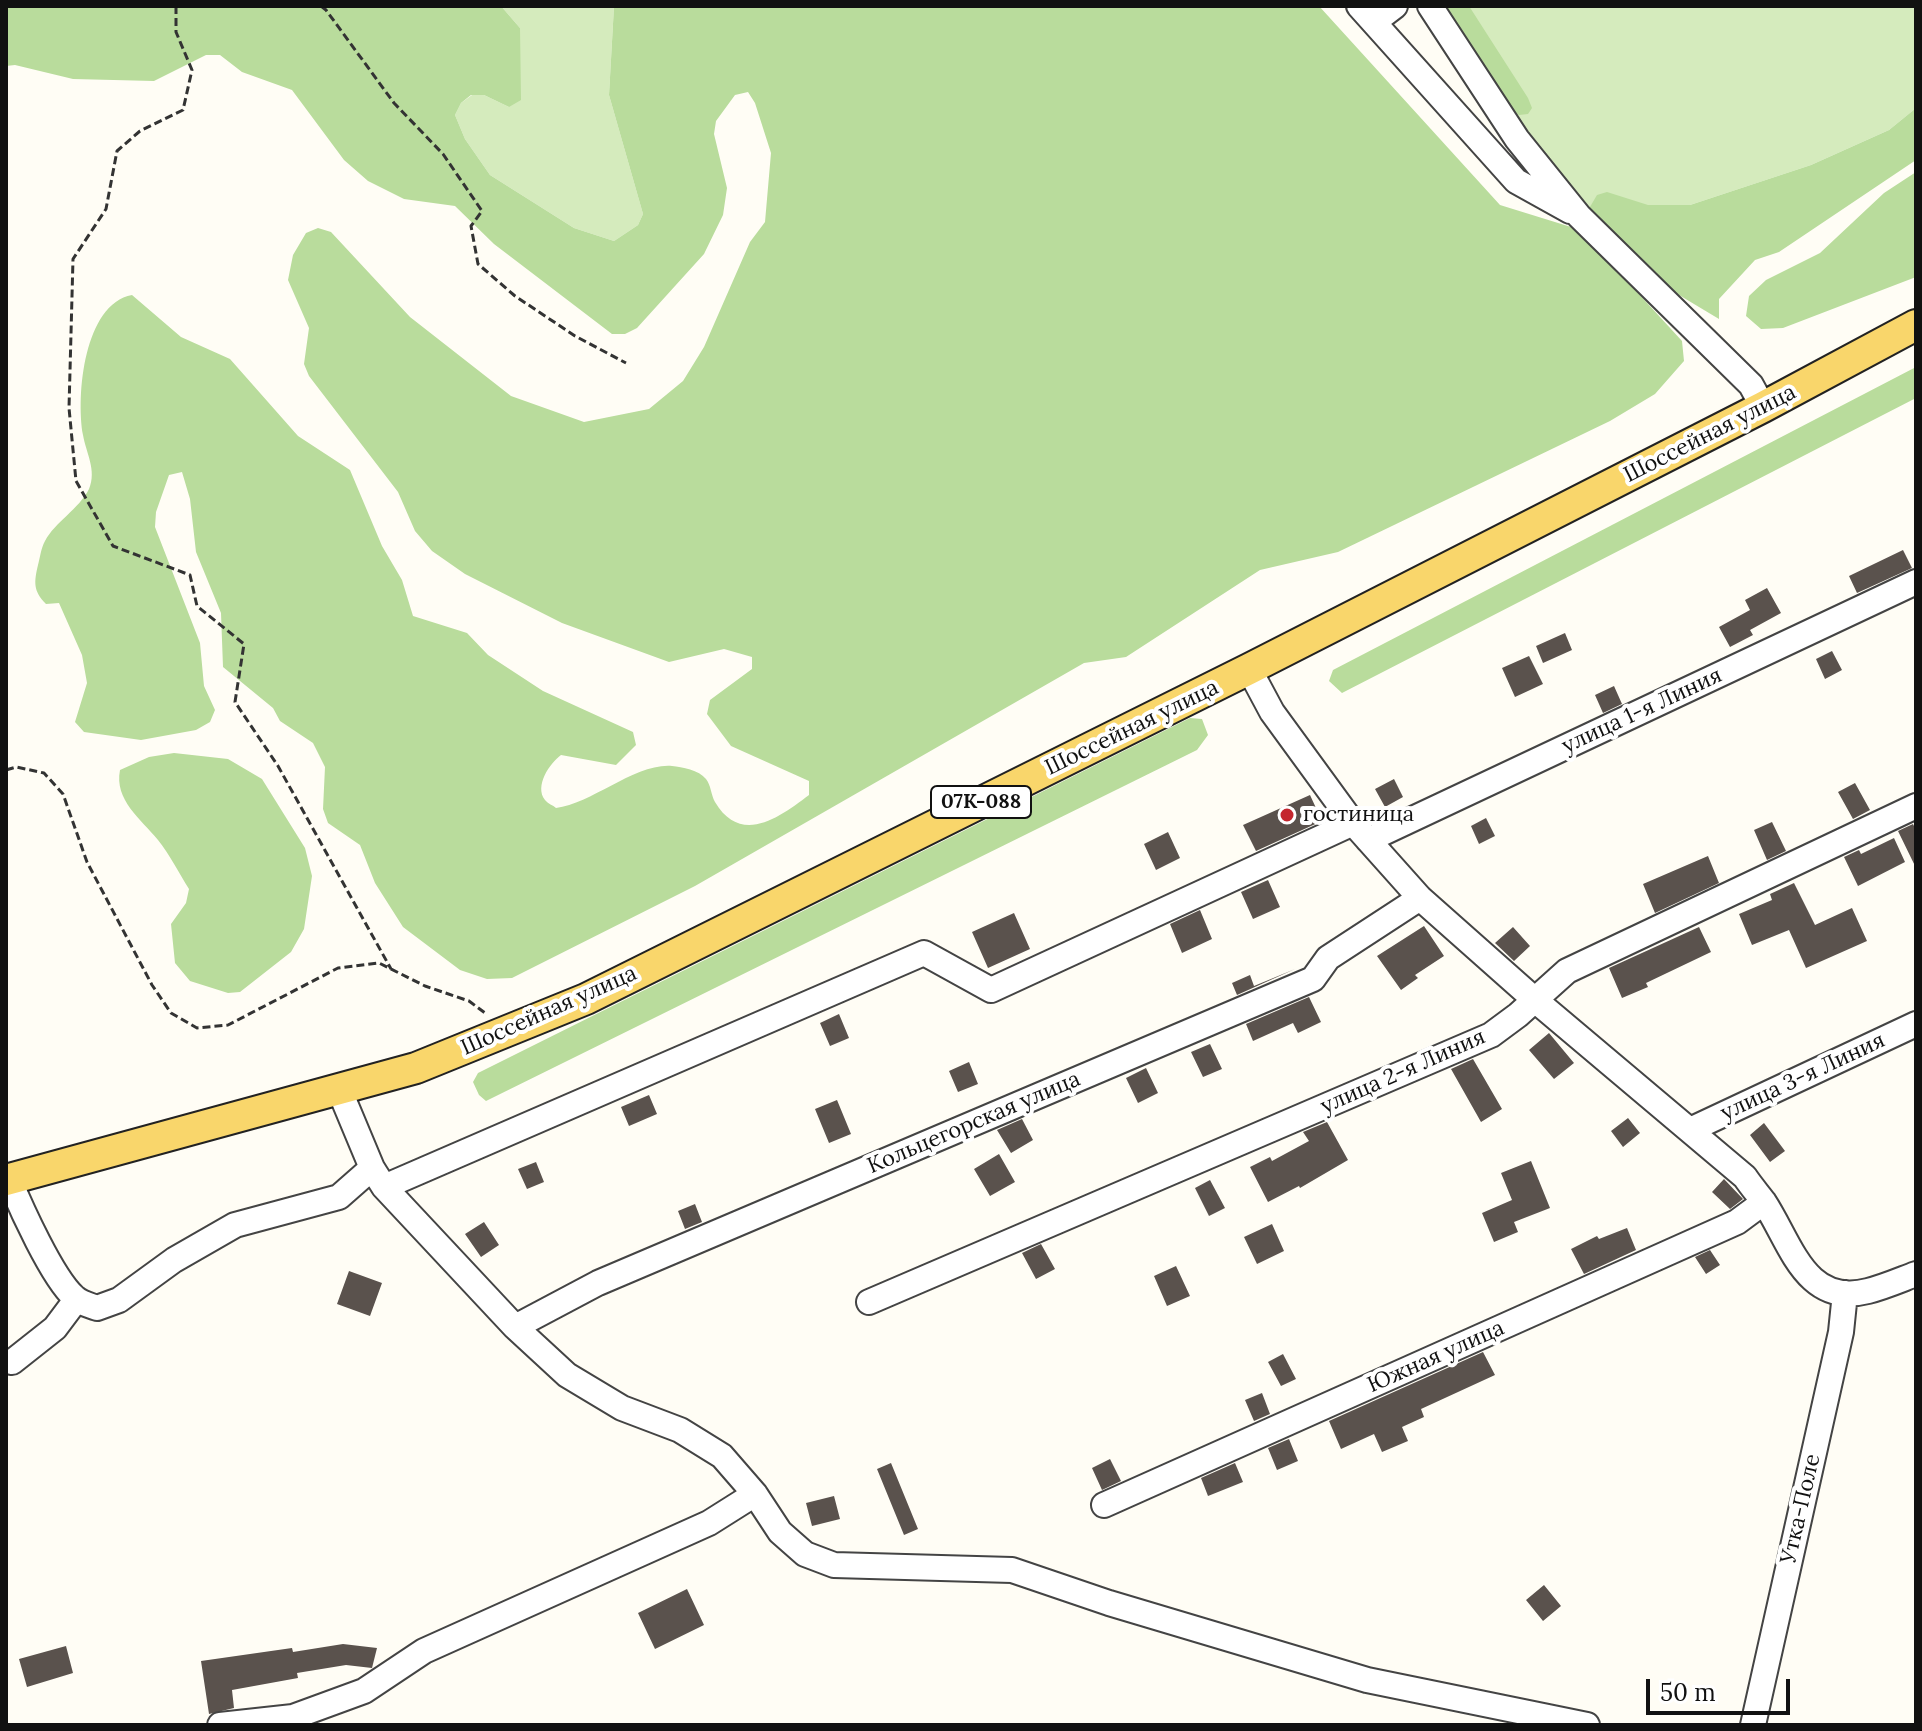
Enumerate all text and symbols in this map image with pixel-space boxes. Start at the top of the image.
street label: Шоссейная улица [1620,379,1800,489]
street label: улица 1-я Линия [1558,662,1726,760]
street label: Шоссейная улица [1041,675,1223,781]
road number: 07К-088 [931,786,1031,818]
place label: гостиница [1303,802,1414,828]
marker: гостиница [1278,806,1296,824]
street label: Шоссейная улица [457,960,641,1062]
street label: улица 2-я Линия [1317,1024,1489,1120]
street label: улица 3-я Линия [1717,1027,1889,1127]
street label: Кольцегорская улица [864,1066,1084,1180]
street label: Южная улица [1364,1315,1508,1399]
street label: Утка-Поле [1776,1451,1826,1567]
scale bar [1650,1663,1794,1713]
text: 50 m [1660,1677,1716,1708]

